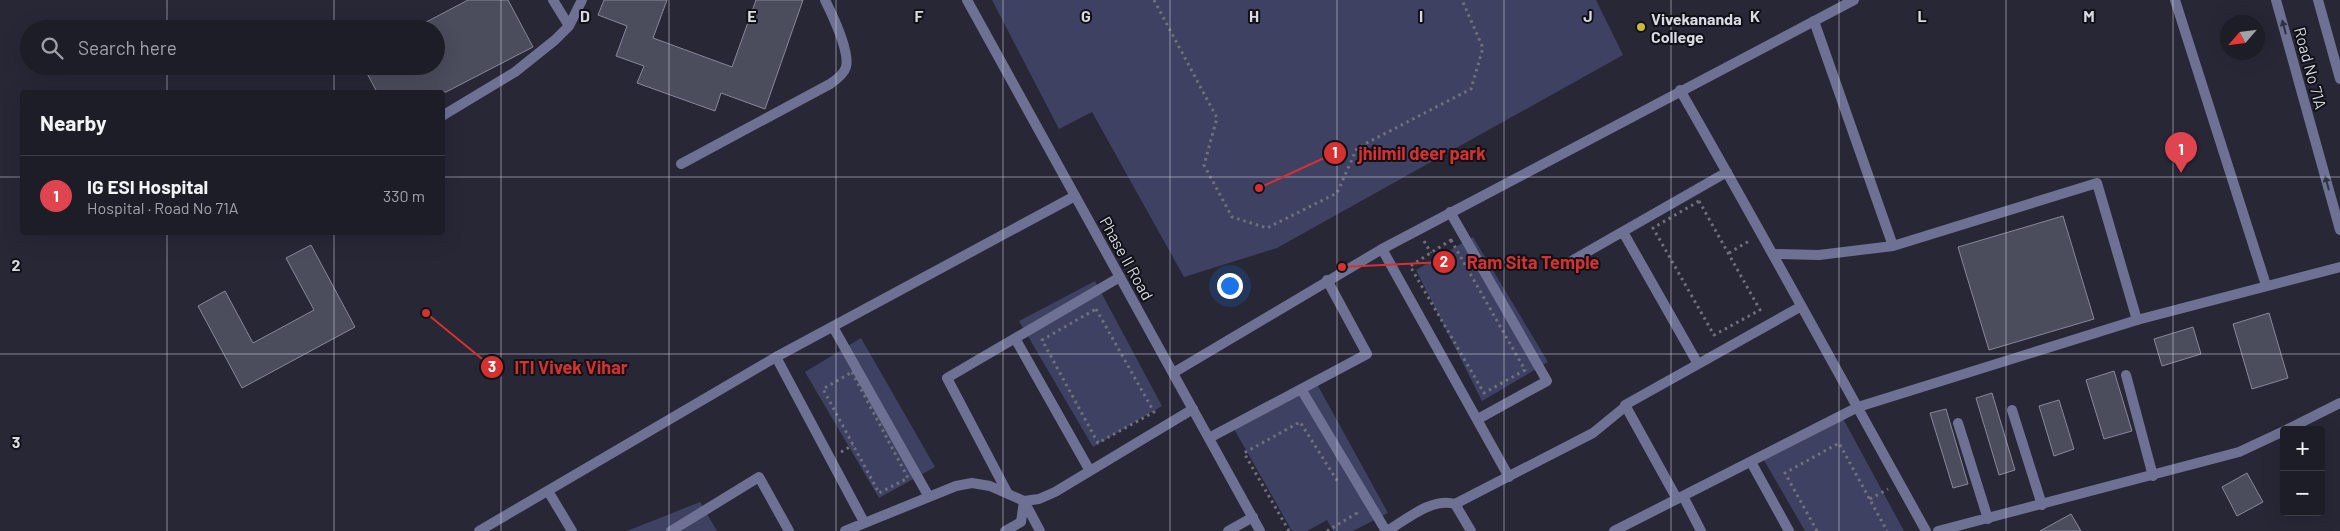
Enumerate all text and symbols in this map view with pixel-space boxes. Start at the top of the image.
text: D [580,6,590,25]
text: E [747,6,757,25]
text: F [915,6,924,25]
text: G [1081,6,1091,25]
text: H [1249,6,1259,25]
text: I [1419,6,1423,25]
text: J [1583,6,1593,25]
text: K [1750,6,1760,25]
text: L [1917,6,1927,25]
text: M [2083,6,2095,25]
place label: Vivekananda College [1651,9,1742,46]
north arrow [2220,15,2265,60]
one-way arrow [2279,19,2287,34]
search box [20,20,445,75]
marker: Vivekananda College [1635,21,1647,33]
street label: Road No 71A [2291,25,2331,111]
icon: search [38,34,66,62]
text: Search here [78,36,177,59]
text: Nearby [40,110,106,135]
pin: 1 [2165,132,2197,173]
callout: jhilmil deer park [1323,137,1495,170]
text: jhilmil deer park [1356,142,1486,164]
text: 1 [1332,143,1338,161]
text: IG ESI Hospital [87,175,208,198]
one-way arrow [2322,176,2330,191]
text: 1 [53,186,59,205]
text: 330 m [383,186,425,205]
text: Hospital · Road No 71A [87,198,238,217]
street label: Phase II Road [1096,213,1158,303]
callout: Ram Sita Temple [1432,246,1610,279]
text: Ram Sita Temple [1467,251,1600,273]
text: 2 [1440,252,1448,270]
text: 2 [12,255,21,274]
your location [1217,273,1243,299]
callout: ITI Vivek Vihar [480,351,638,384]
text: ITI Vivek Vihar [514,356,628,378]
text: 3 [488,357,496,375]
map controls [2280,426,2325,516]
button: + [2280,426,2325,471]
text: 3 [12,432,20,451]
button: − [2280,471,2325,516]

